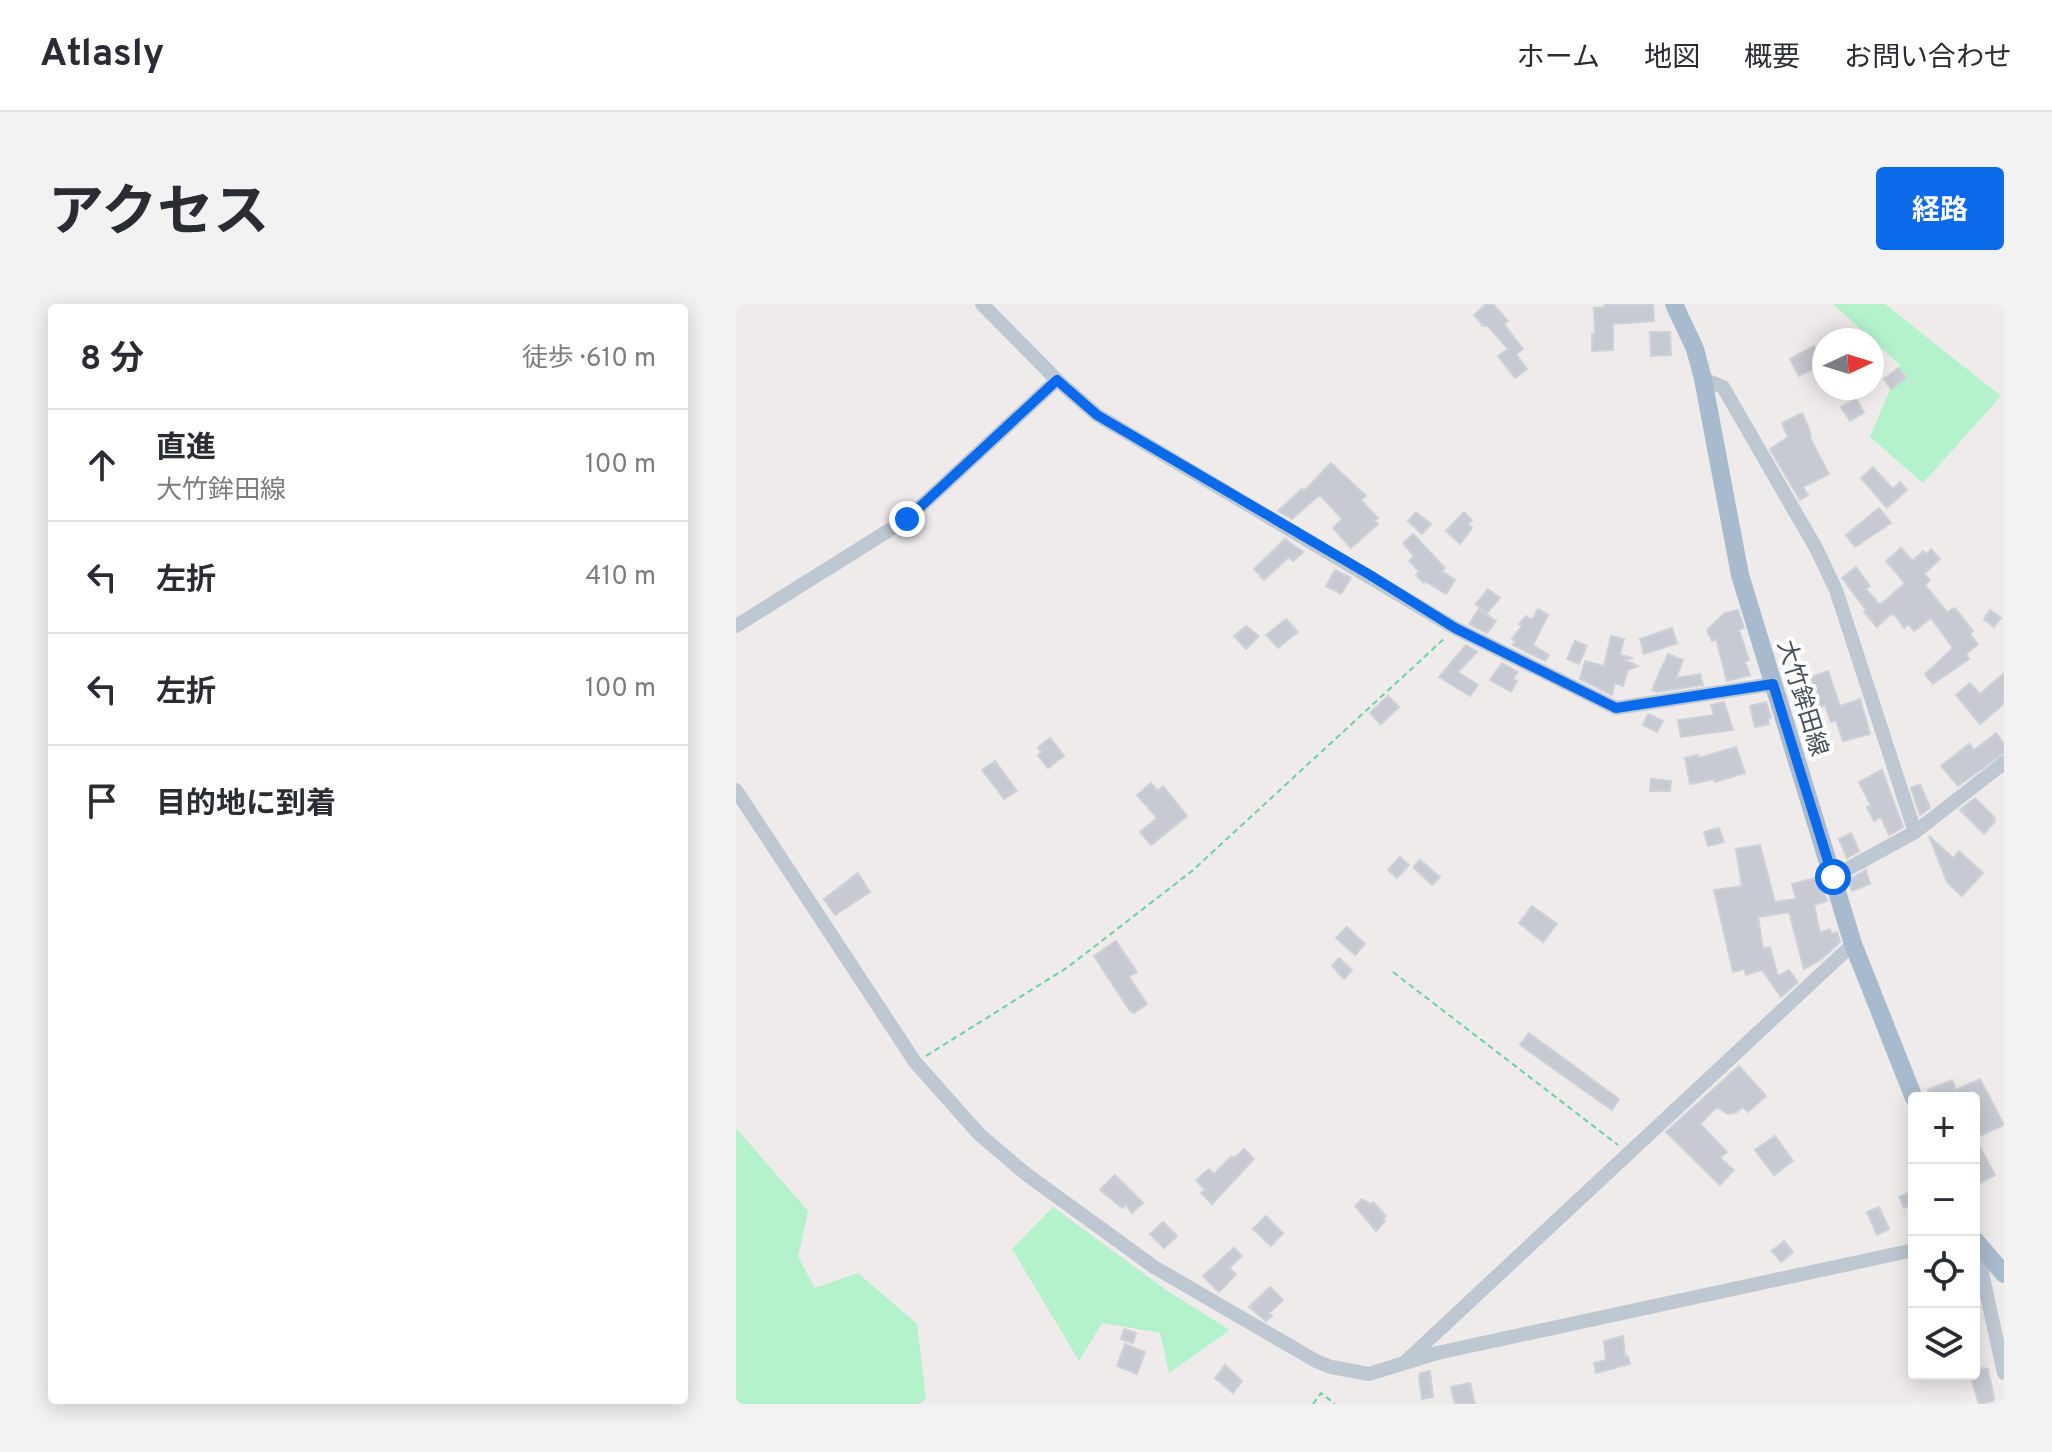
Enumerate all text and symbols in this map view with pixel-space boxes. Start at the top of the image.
text: Atlasly [40,31,164,80]
text: ホーム [1517,41,1600,77]
text: 地図 [1644,41,1700,77]
text: 概要 [1744,41,1800,77]
text: お問い合わせ [1844,41,2012,77]
button: 経路 [1876,167,2004,250]
text: アクセス [48,181,269,251]
north arrow [1812,328,1884,400]
text: 8 分 [80,339,144,382]
text: 徒歩 · 610 m [522,343,656,376]
text: 直進 [156,431,216,468]
icon: ahead [80,443,124,487]
text: 100 m [585,449,656,482]
text: 大竹鉾田線 [156,475,286,508]
route end [889,501,925,537]
icon: left [80,555,124,599]
text: 410 m [585,561,656,594]
text: 左折 [156,563,216,600]
street label: 大竹鉾田線 [1769,637,1833,760]
icon: left [80,667,124,711]
text: 100 m [585,673,656,706]
text: 左折 [156,675,216,712]
icon: arrive [80,779,124,823]
text: 目的地に到着 [156,787,336,824]
route start [1815,859,1851,895]
map controls [1908,1092,1980,1380]
button: + [1908,1092,1980,1164]
button: − [1908,1164,1980,1236]
button: locate [1908,1236,1980,1308]
button: layers [1908,1308,1980,1380]

